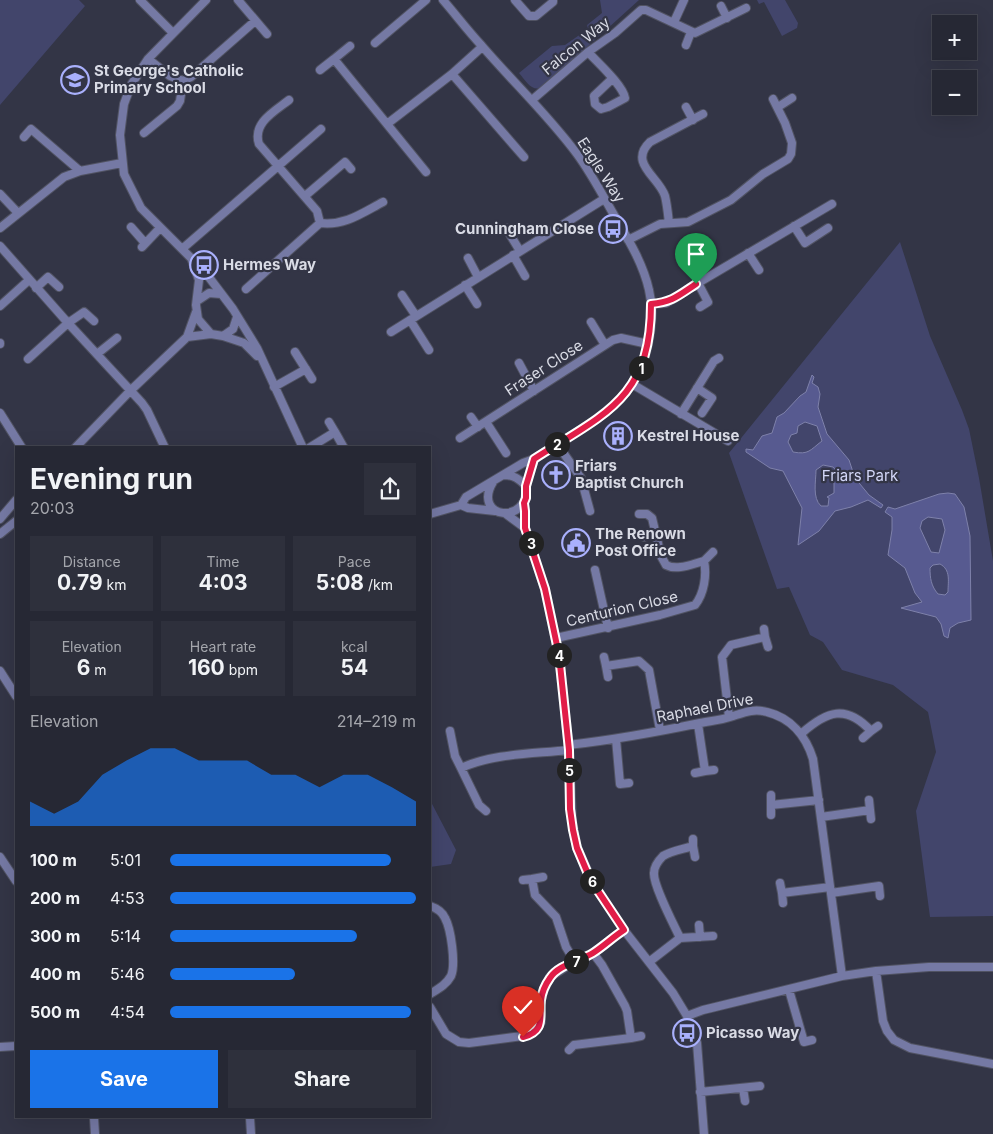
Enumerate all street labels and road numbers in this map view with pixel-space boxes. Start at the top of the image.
street label: Falcon Way [538,12,614,79]
street label: Eagle Way [573,134,630,206]
street label: Fraser Close [501,335,586,400]
street label: Centurion Close [564,586,680,631]
street label: Raphael Drive [655,689,755,726]

